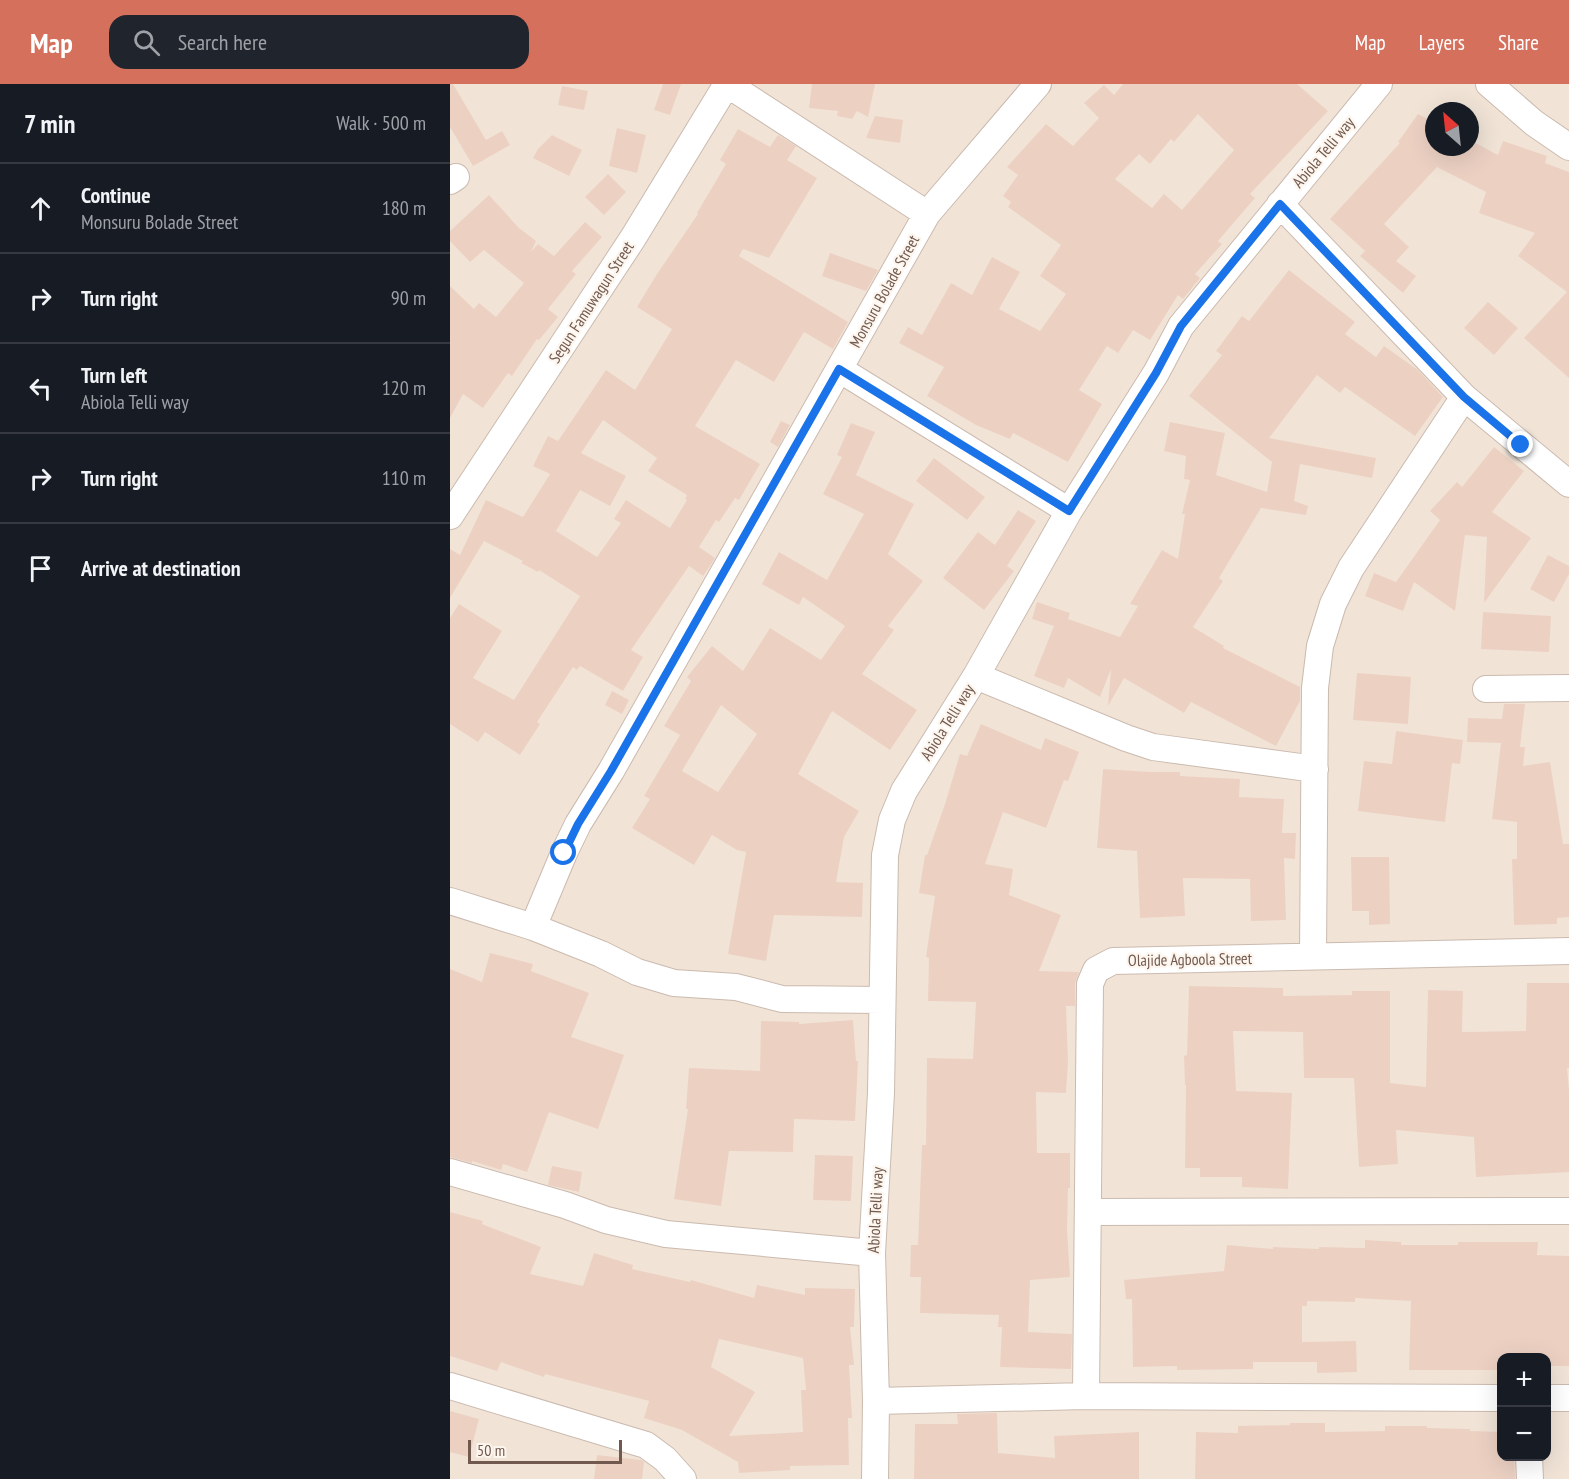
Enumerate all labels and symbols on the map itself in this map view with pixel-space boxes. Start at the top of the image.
north arrow [1425,102,1479,156]
street label: Abiola Telli way [1288,113,1358,191]
street label: Monsuru Bolade Street [845,231,924,351]
street label: Segun Famuwagun Street [544,237,638,367]
route end [1507,431,1533,457]
street label: Abiola Telli way [916,680,978,764]
route start [550,839,576,865]
street label: Olajide Agboola Street [1128,948,1253,970]
street label: Abiola Telli way [863,1166,887,1254]
scale bar [468,1437,622,1464]

